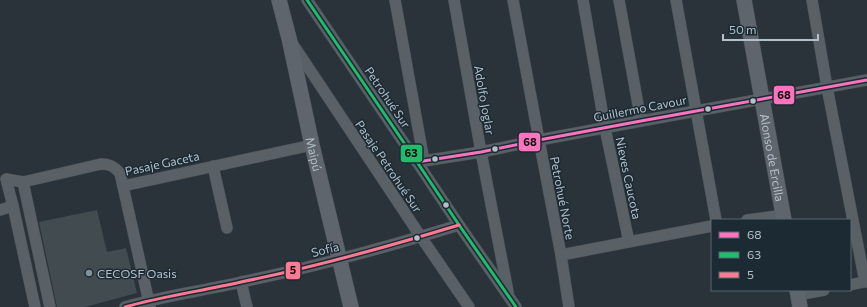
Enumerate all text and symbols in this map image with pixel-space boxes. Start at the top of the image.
scale bar [723,16,818,42]
text: 50 m [729,22,757,36]
street label: Petrohué Sur [362,64,414,131]
street label: Adolfo Joglar [471,64,498,136]
line badge: 68 [773,85,795,105]
text: 68 [777,88,791,101]
street label: Guillermo Cavour [592,92,688,124]
unlabelled marker [748,96,758,106]
unlabelled marker [703,104,713,114]
street label: Alonso de Ercilla [758,112,787,203]
street label: Pasaje Petrohué Sur [353,117,425,215]
line badge: 68 [518,132,541,152]
text: 68 [523,135,537,148]
street label: Maipú [303,136,325,172]
street label: Nieves Caucota [613,136,645,220]
line badge: 63 [400,144,423,163]
unlabelled marker [490,144,500,154]
text: 63 [404,146,418,159]
street label: Pasaje Gaceta [124,148,200,178]
unlabelled marker [430,154,440,164]
street label: Petrohué Norte [548,155,578,241]
unlabelled marker [441,200,451,210]
legend [711,219,851,291]
text: 68 [747,227,762,241]
unlabelled marker [412,233,422,243]
street label: Sofía [310,239,340,259]
text: 63 [747,247,761,261]
line badge: 5 [285,261,301,280]
text: 5 [290,263,296,276]
place label: CECOSF Oasis [97,266,177,280]
text: 5 [747,267,754,281]
marker: CECOSF Oasis [84,268,94,278]

